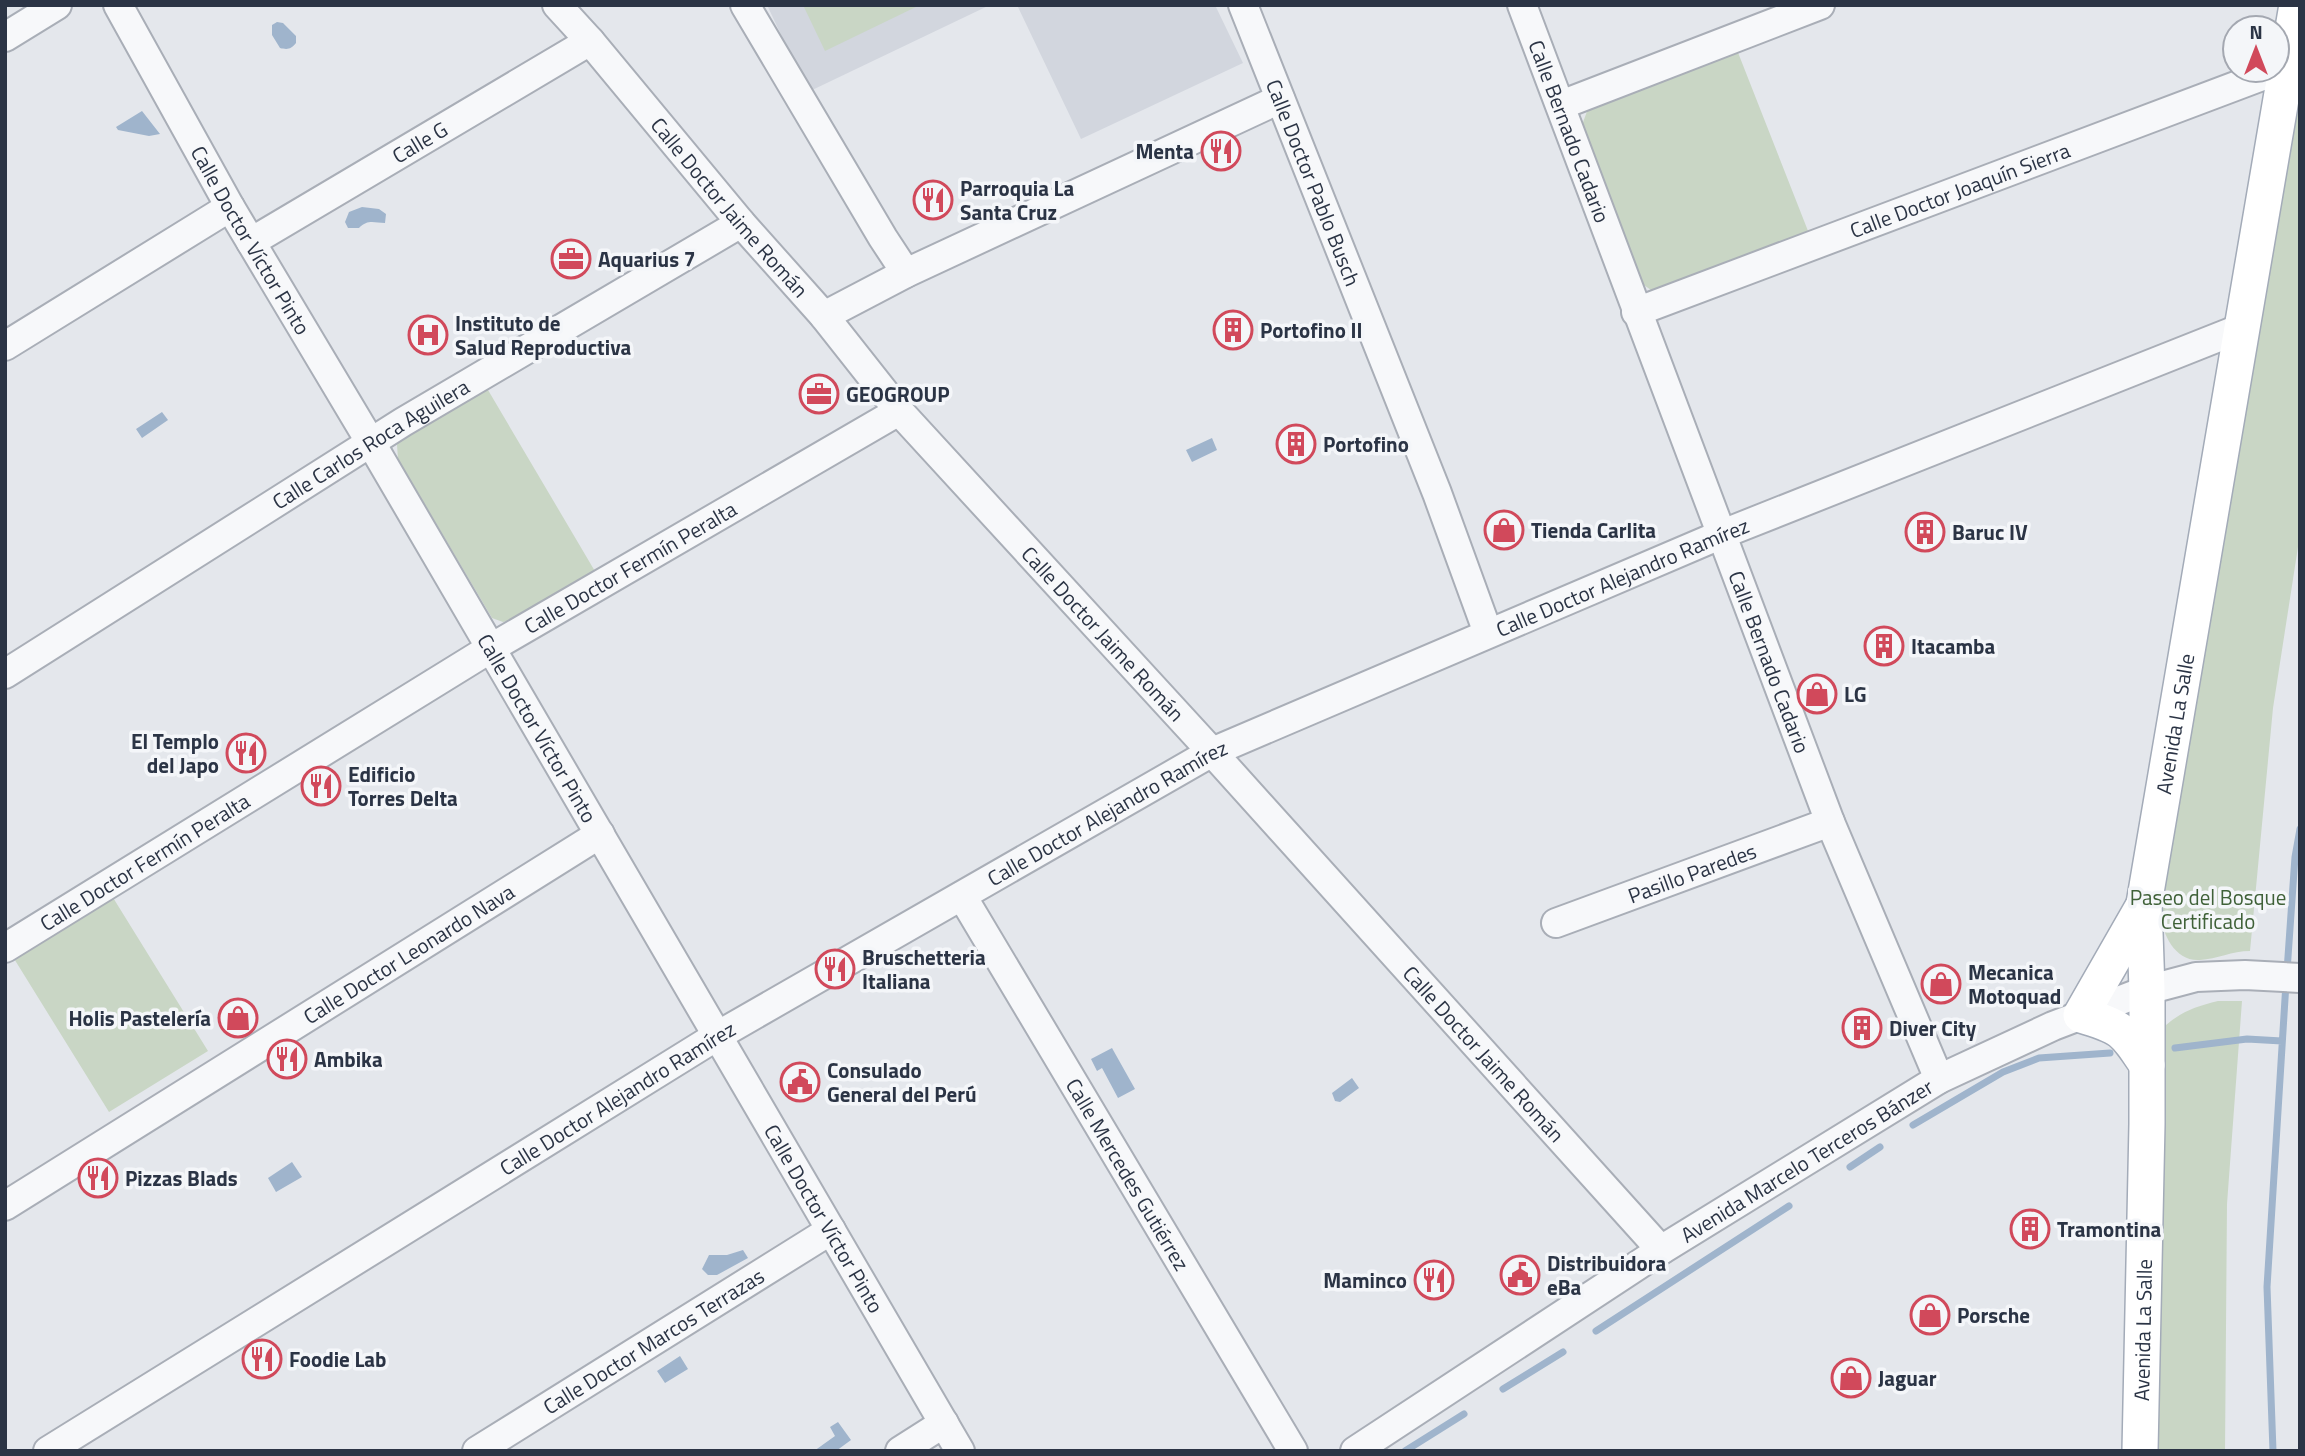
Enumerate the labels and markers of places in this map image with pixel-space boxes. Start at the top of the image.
restaurant icon: Menta [1200,130,1242,172]
place label: Menta [1135,135,1194,167]
place label: Parroquia La Santa Cruz [960,172,1074,228]
restaurant icon: Parroquia La Santa Cruz [912,179,954,221]
office icon: Aquarius 7 [550,238,592,280]
place label: Aquarius 7 [598,243,695,275]
place label: Instituto de Salud Reproductiva [455,307,631,363]
building icon: Portofino II [1212,309,1254,351]
hospital icon: Instituto de Salud Reproductiva [407,314,449,356]
place label: Portofino II [1260,314,1363,346]
office icon: GEOGROUP [798,373,840,415]
place label: GEOGROUP [846,378,950,410]
building icon: Portofino [1275,423,1317,465]
place label: Portofino [1323,428,1409,460]
shop icon: Tienda Carlita [1483,509,1525,551]
building icon: Baruc IV [1904,511,1946,553]
place label: Tienda Carlita [1531,514,1656,546]
place label: Baruc IV [1952,516,2028,548]
building icon: Itacamba [1863,625,1905,667]
place label: Itacamba [1911,630,1996,662]
shop icon: LG [1796,673,1838,715]
place label: LG [1844,678,1867,710]
place label: El Templo del Japo [131,725,219,781]
restaurant icon: El Templo del Japo [225,732,267,774]
place label: Edificio Torres Delta [348,758,458,814]
restaurant icon: Edificio Torres Delta [300,765,342,807]
place label: Bruschetteria Italiana [862,941,986,997]
restaurant icon: Bruschetteria Italiana [814,948,856,990]
place label: Mecanica Motoquad [1968,956,2061,1012]
shop icon: Mecanica Motoquad [1920,963,1962,1005]
shop icon: Holis Pastelería [217,997,259,1039]
place label: Holis Pastelería [69,1002,211,1034]
building icon: Diver City [1841,1007,1883,1049]
place label: Diver City [1889,1012,1977,1044]
restaurant icon: Ambika [266,1038,308,1080]
place label: Ambika [314,1043,383,1075]
place label: Consulado General del Perú [827,1054,977,1110]
public building icon: Consulado General del Perú [779,1061,821,1103]
restaurant icon: Pizzas Blads [77,1157,119,1199]
place label: Pizzas Blads [125,1162,238,1194]
building icon: Tramontina [2009,1208,2051,1250]
place label: Tramontina [2057,1213,2162,1245]
place label: Distribuidora eBa [1547,1247,1667,1303]
public building icon: Distribuidora eBa [1499,1254,1541,1296]
restaurant icon: Maminco [1413,1259,1455,1301]
place label: Maminco [1323,1264,1407,1296]
shop icon: Porsche [1909,1294,1951,1336]
place label: Porsche [1957,1299,2030,1331]
restaurant icon: Foodie Lab [241,1338,283,1380]
place label: Foodie Lab [289,1343,386,1375]
shop icon: Jaguar [1830,1357,1872,1399]
place label: Jaguar [1878,1362,1937,1394]

